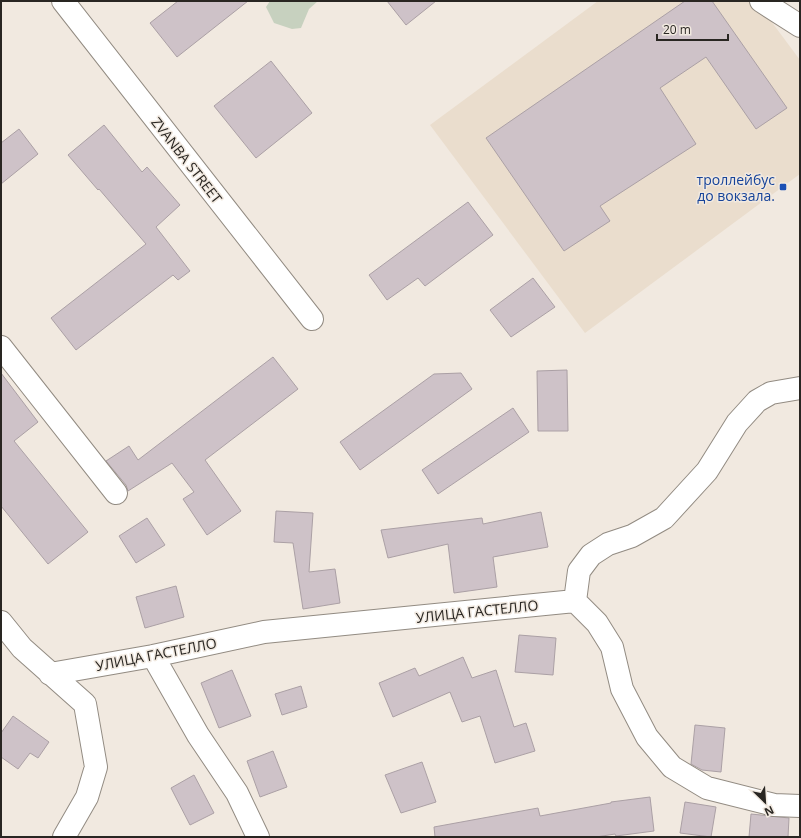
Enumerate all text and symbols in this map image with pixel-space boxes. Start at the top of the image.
scale bar [657,16,728,42]
text: 20 m [663,21,691,38]
street label: ZVANBA STREET [147,113,227,207]
place label: троллейбус до вокзала. [697,170,775,205]
marker: троллейбус до вокзала. [778,182,788,192]
street label: УЛИЦА ГАСТЕЛЛО [415,595,539,627]
street label: УЛИЦА ГАСТЕЛЛО [94,633,218,675]
north arrow [745,782,785,822]
text: N [762,803,777,820]

